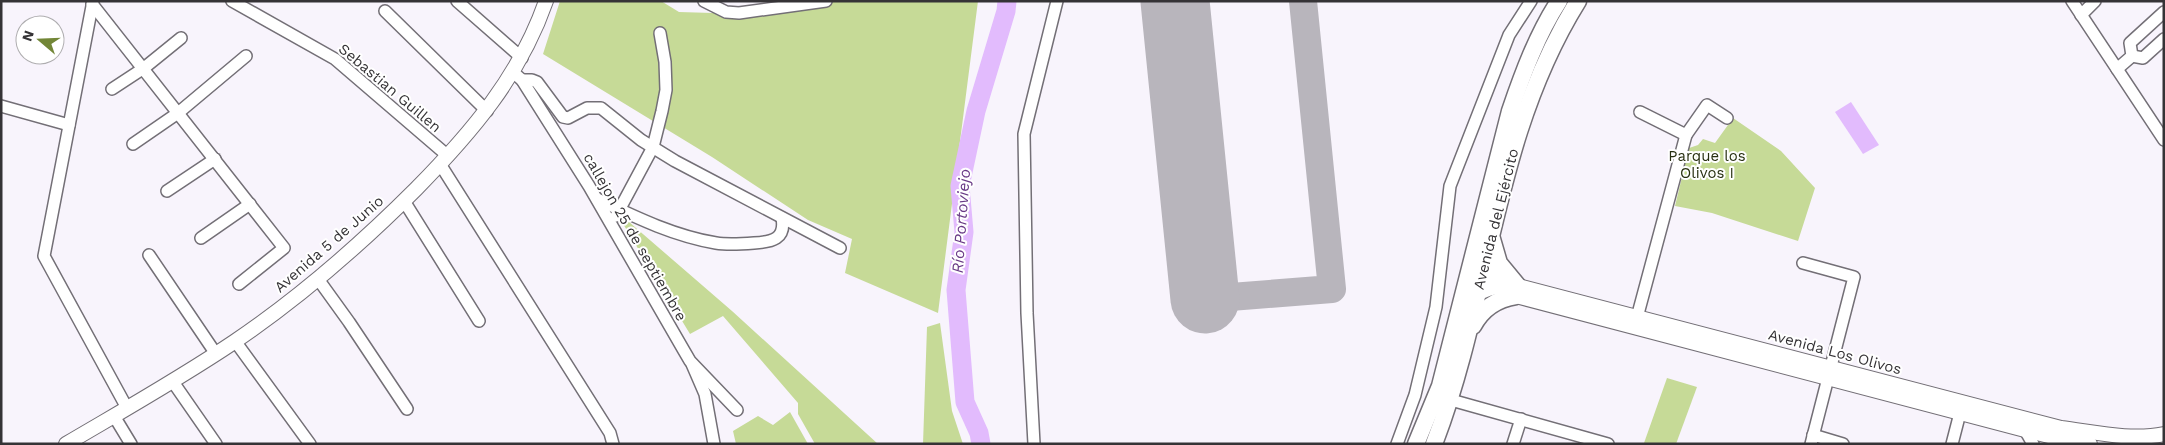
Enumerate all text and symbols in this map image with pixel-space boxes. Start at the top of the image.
north arrow [15,15,65,65]
text: N [18,28,37,43]
street label: Sebastian Guillen [335,40,445,136]
street label: Avenida del Ejército [1470,147,1522,291]
park label: Parque los Olivos I [1668,147,1746,182]
street label: callejon 25 de septiembre [579,150,691,324]
water label: Río Portoviejo [948,168,974,274]
street label: Avenida 5 de Junio [271,192,387,296]
street label: Avenida Los Olivos [1766,326,1904,378]

